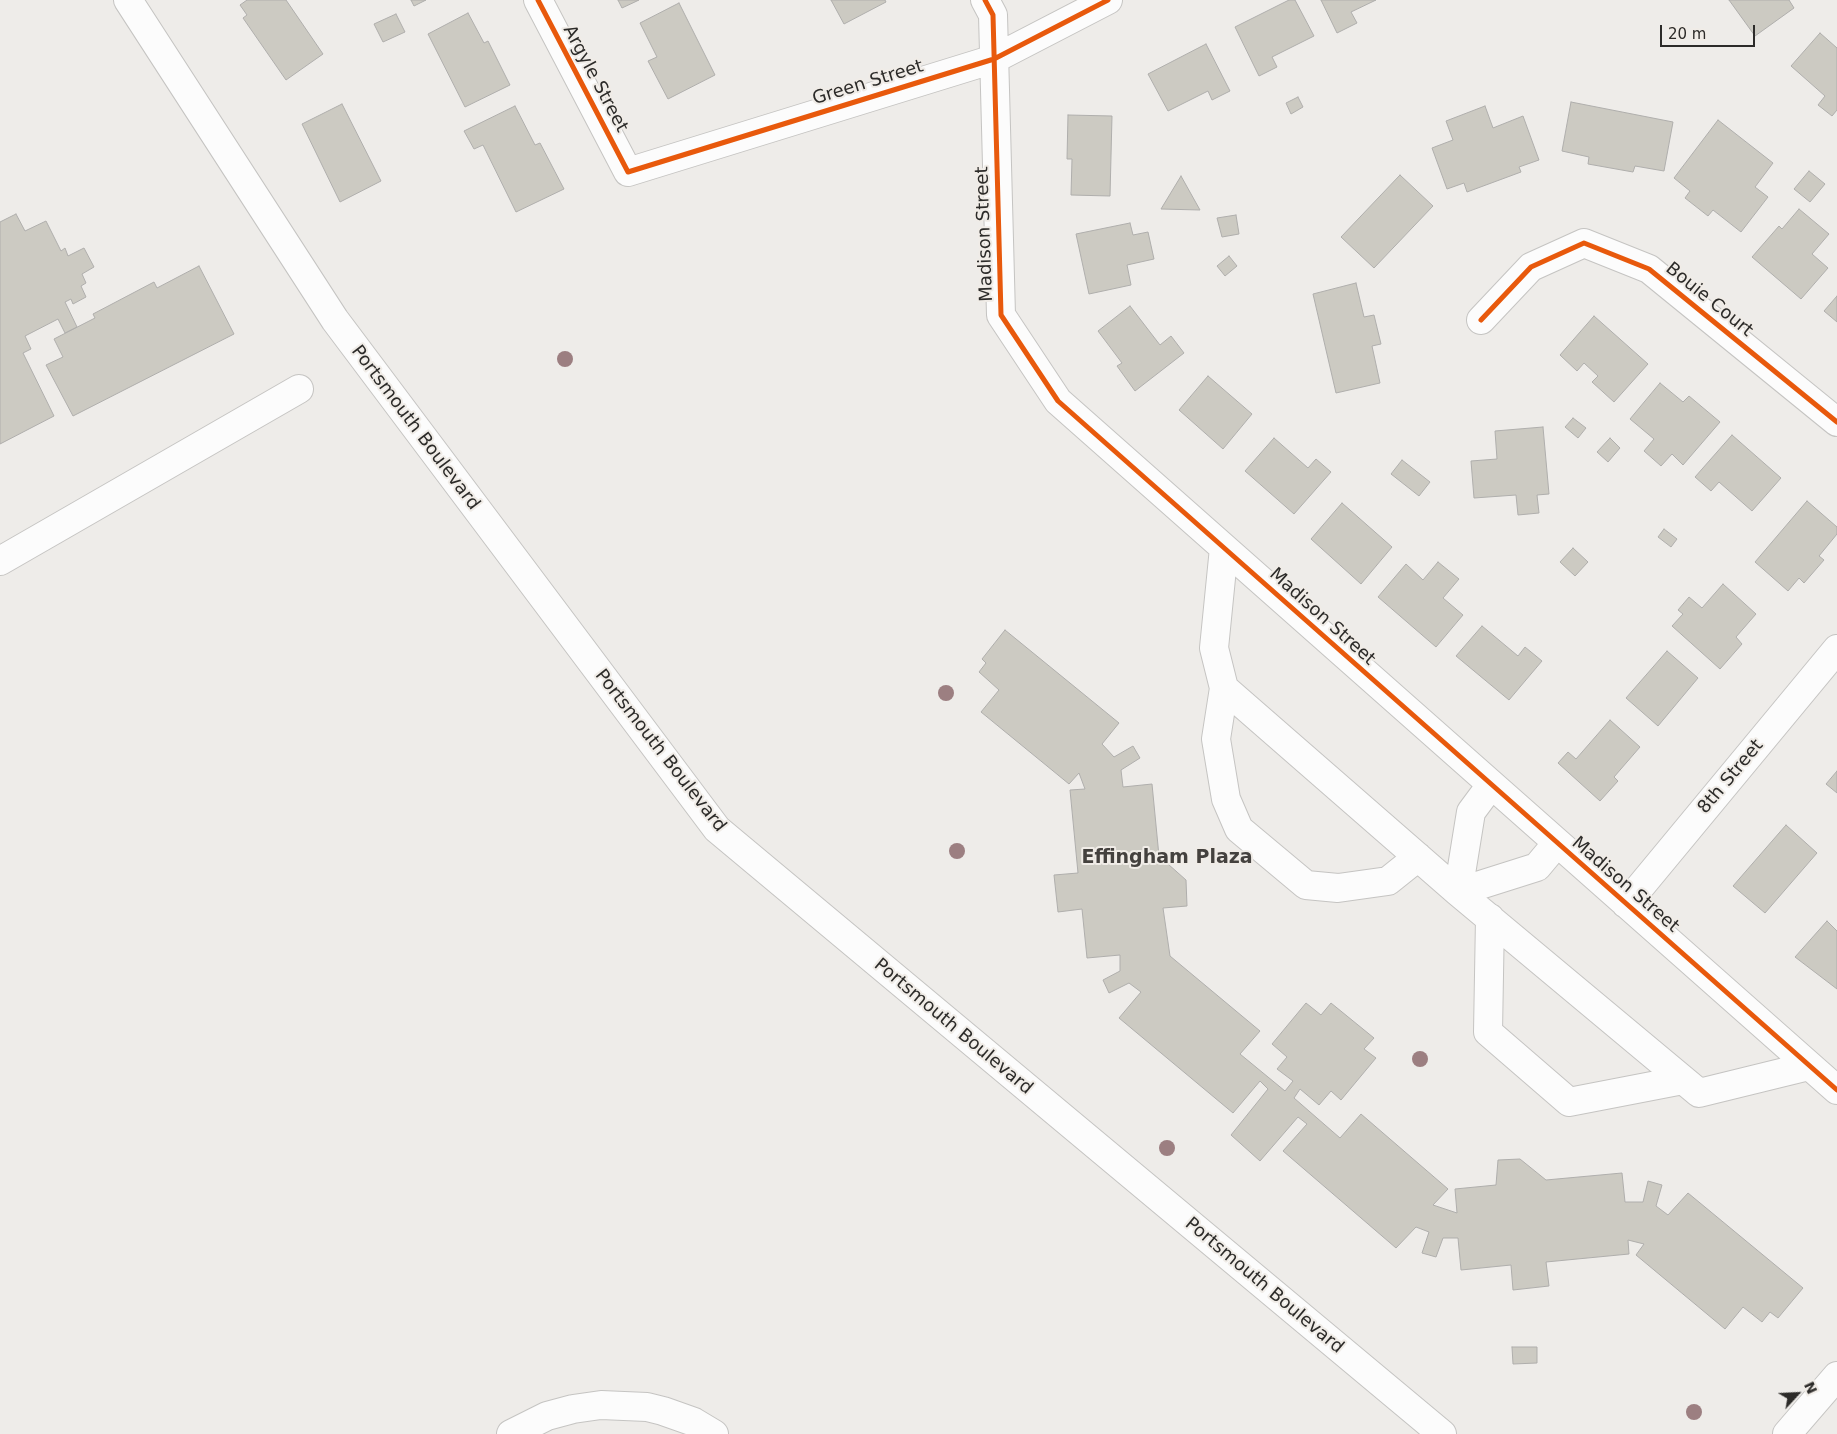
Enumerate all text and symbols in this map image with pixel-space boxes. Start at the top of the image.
scale bar [1662,15,1757,47]
street label: Argyle Street [558,22,632,136]
text: 20 m [1668,25,1706,43]
street label: Green Street [810,56,926,110]
street label: Madison Street [972,166,998,302]
street label: Bouie Court [1661,258,1757,342]
street label: Portsmouth Boulevard [346,342,484,514]
street label: Madison Street [1265,564,1379,670]
street label: Portsmouth Boulevard [590,665,730,837]
street label: 8th Street [1694,735,1768,819]
street label: Madison Street [1567,832,1683,938]
district label: Effingham Plaza [1081,847,1253,869]
street label: Portsmouth Boulevard [869,954,1037,1100]
street label: Portsmouth Boulevard [1180,1213,1348,1359]
north arrow [1772,1369,1822,1419]
text: N [1801,1379,1820,1396]

